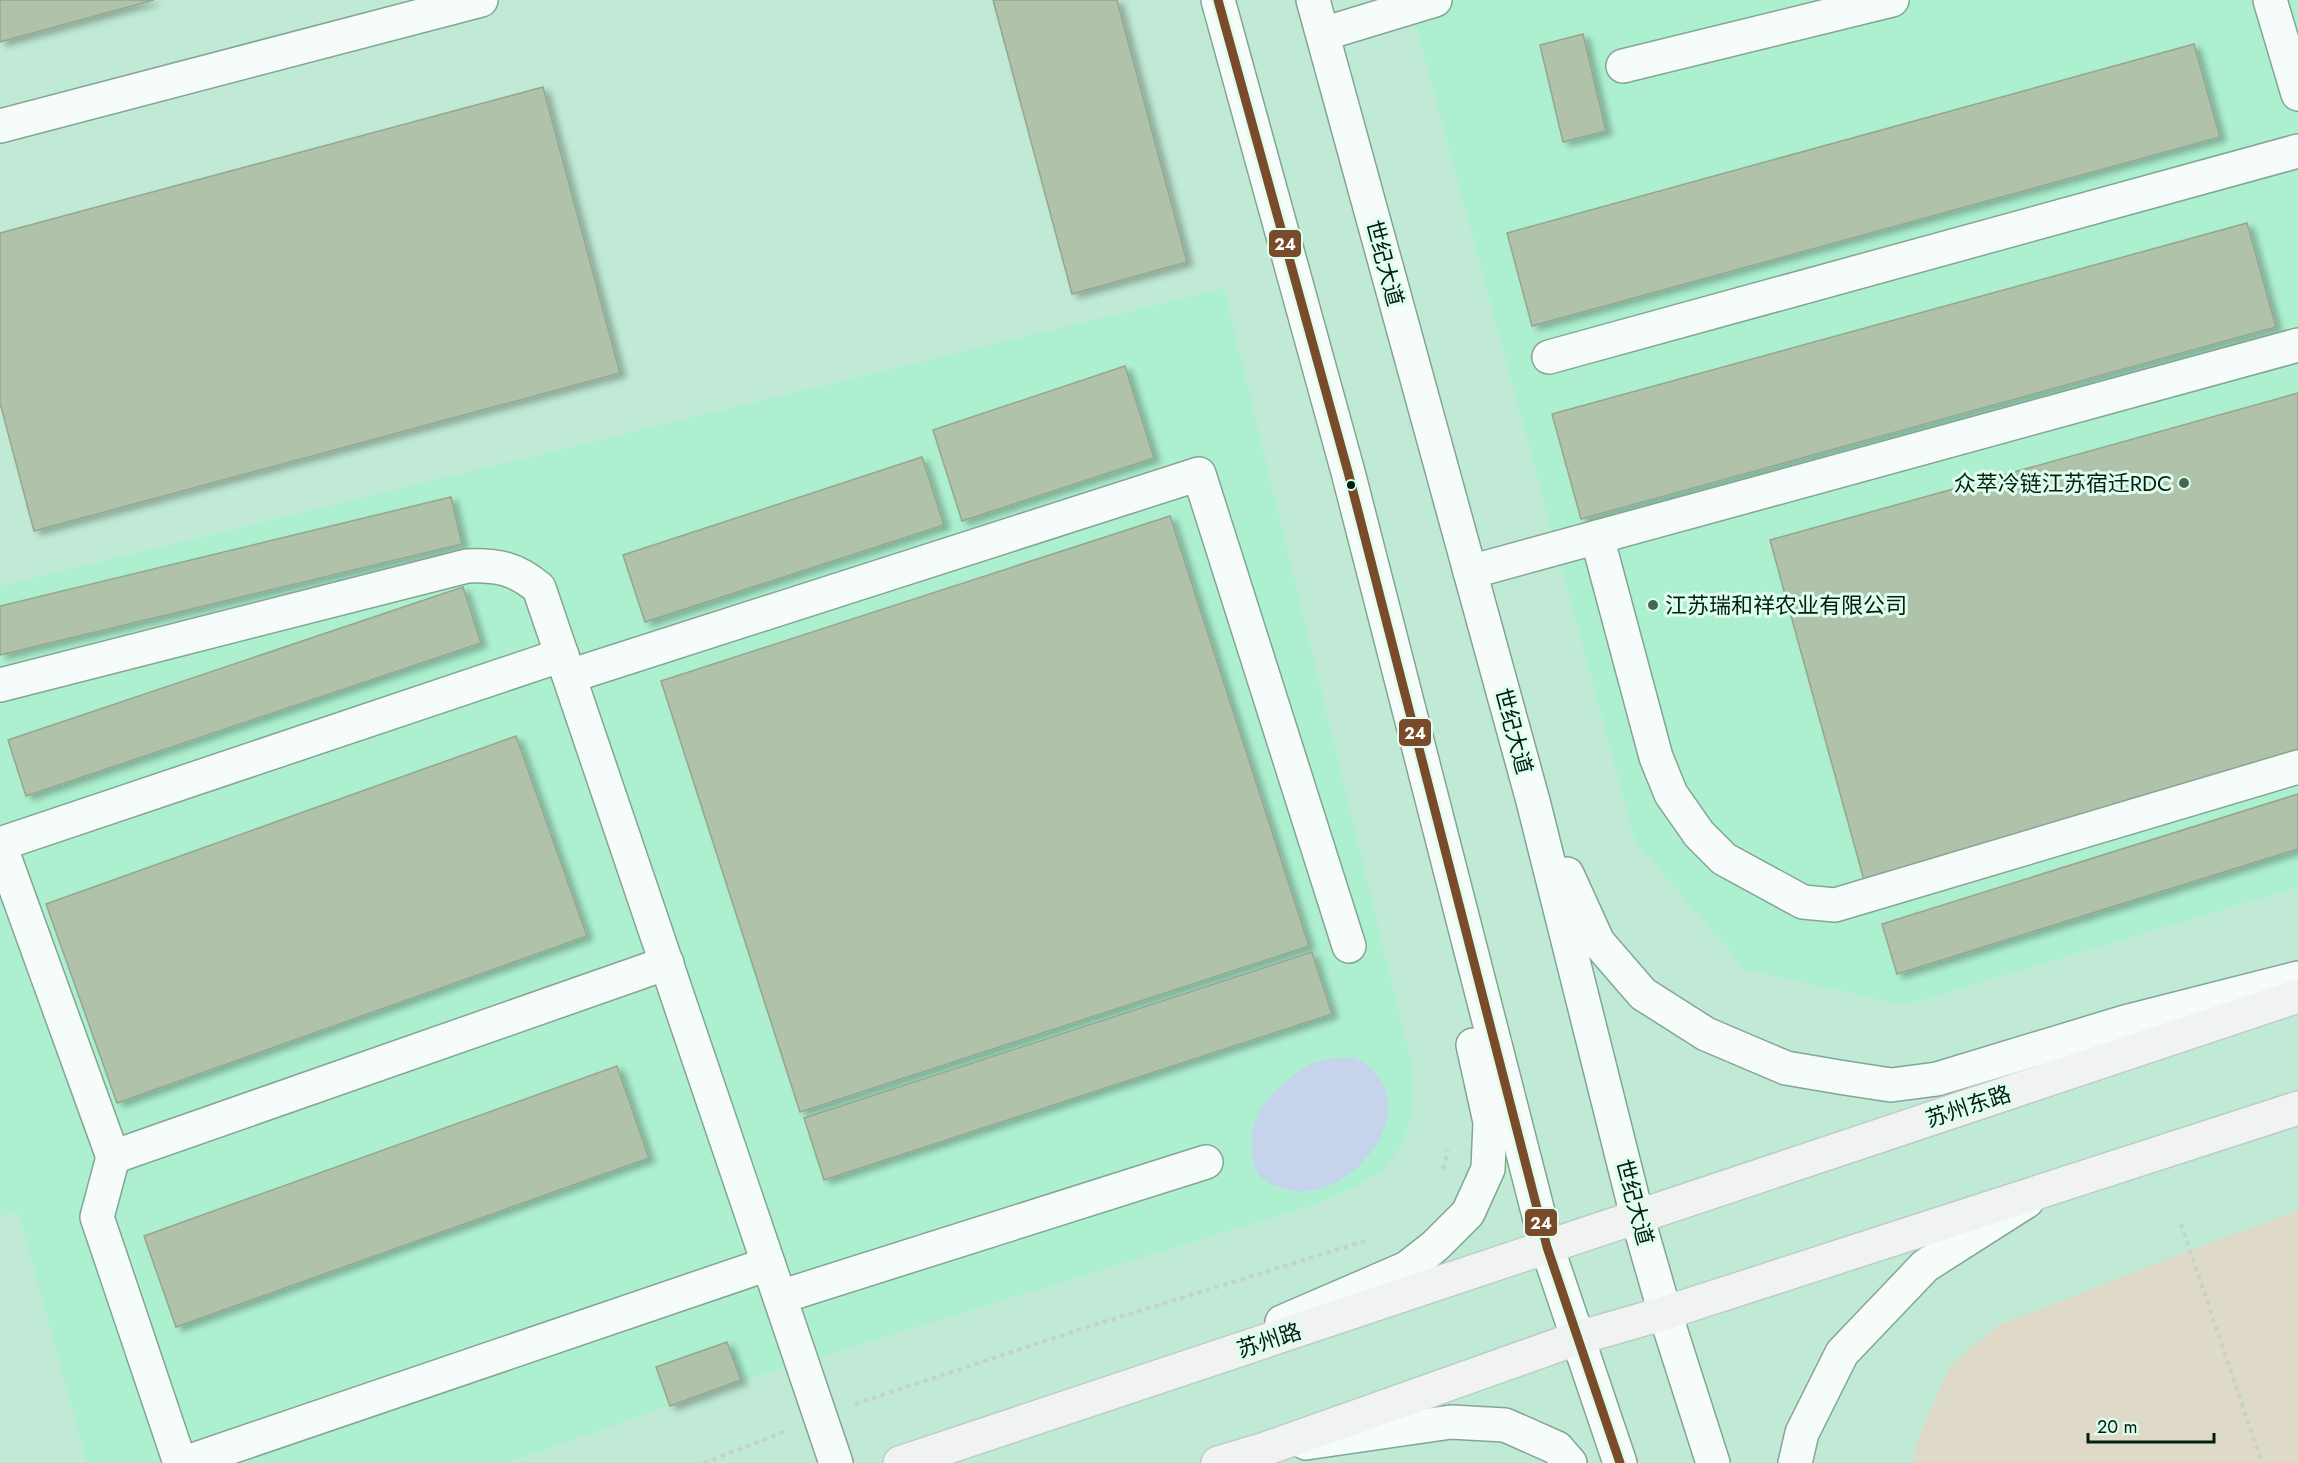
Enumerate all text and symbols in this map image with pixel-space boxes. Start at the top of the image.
street label: 世纪大道 [1358,216,1412,310]
line badge: 24 [1268,229,1302,258]
text: 24 [1274,233,1296,256]
place label: 众萃冷链江苏宿迁RDC [1954,467,2172,499]
marker: 众萃冷链江苏宿迁RDC [2177,476,2191,490]
unlabelled marker [1345,479,1357,491]
place label: 江苏瑞和祥农业有限公司 [1665,589,1907,621]
marker: 江苏瑞和祥农业有限公司 [1646,598,1660,612]
street label: 世纪大道 [1487,684,1541,778]
line badge: 24 [1398,718,1432,747]
text: 24 [1404,722,1426,745]
street label: 苏州东路 [1921,1077,2015,1135]
street label: 世纪大道 [1608,1155,1662,1249]
line badge: 24 [1524,1208,1558,1237]
text: 24 [1530,1212,1552,1235]
street label: 苏州路 [1233,1315,1305,1365]
scale bar [2088,1406,2214,1444]
text: 20 m [2097,1414,2137,1440]

